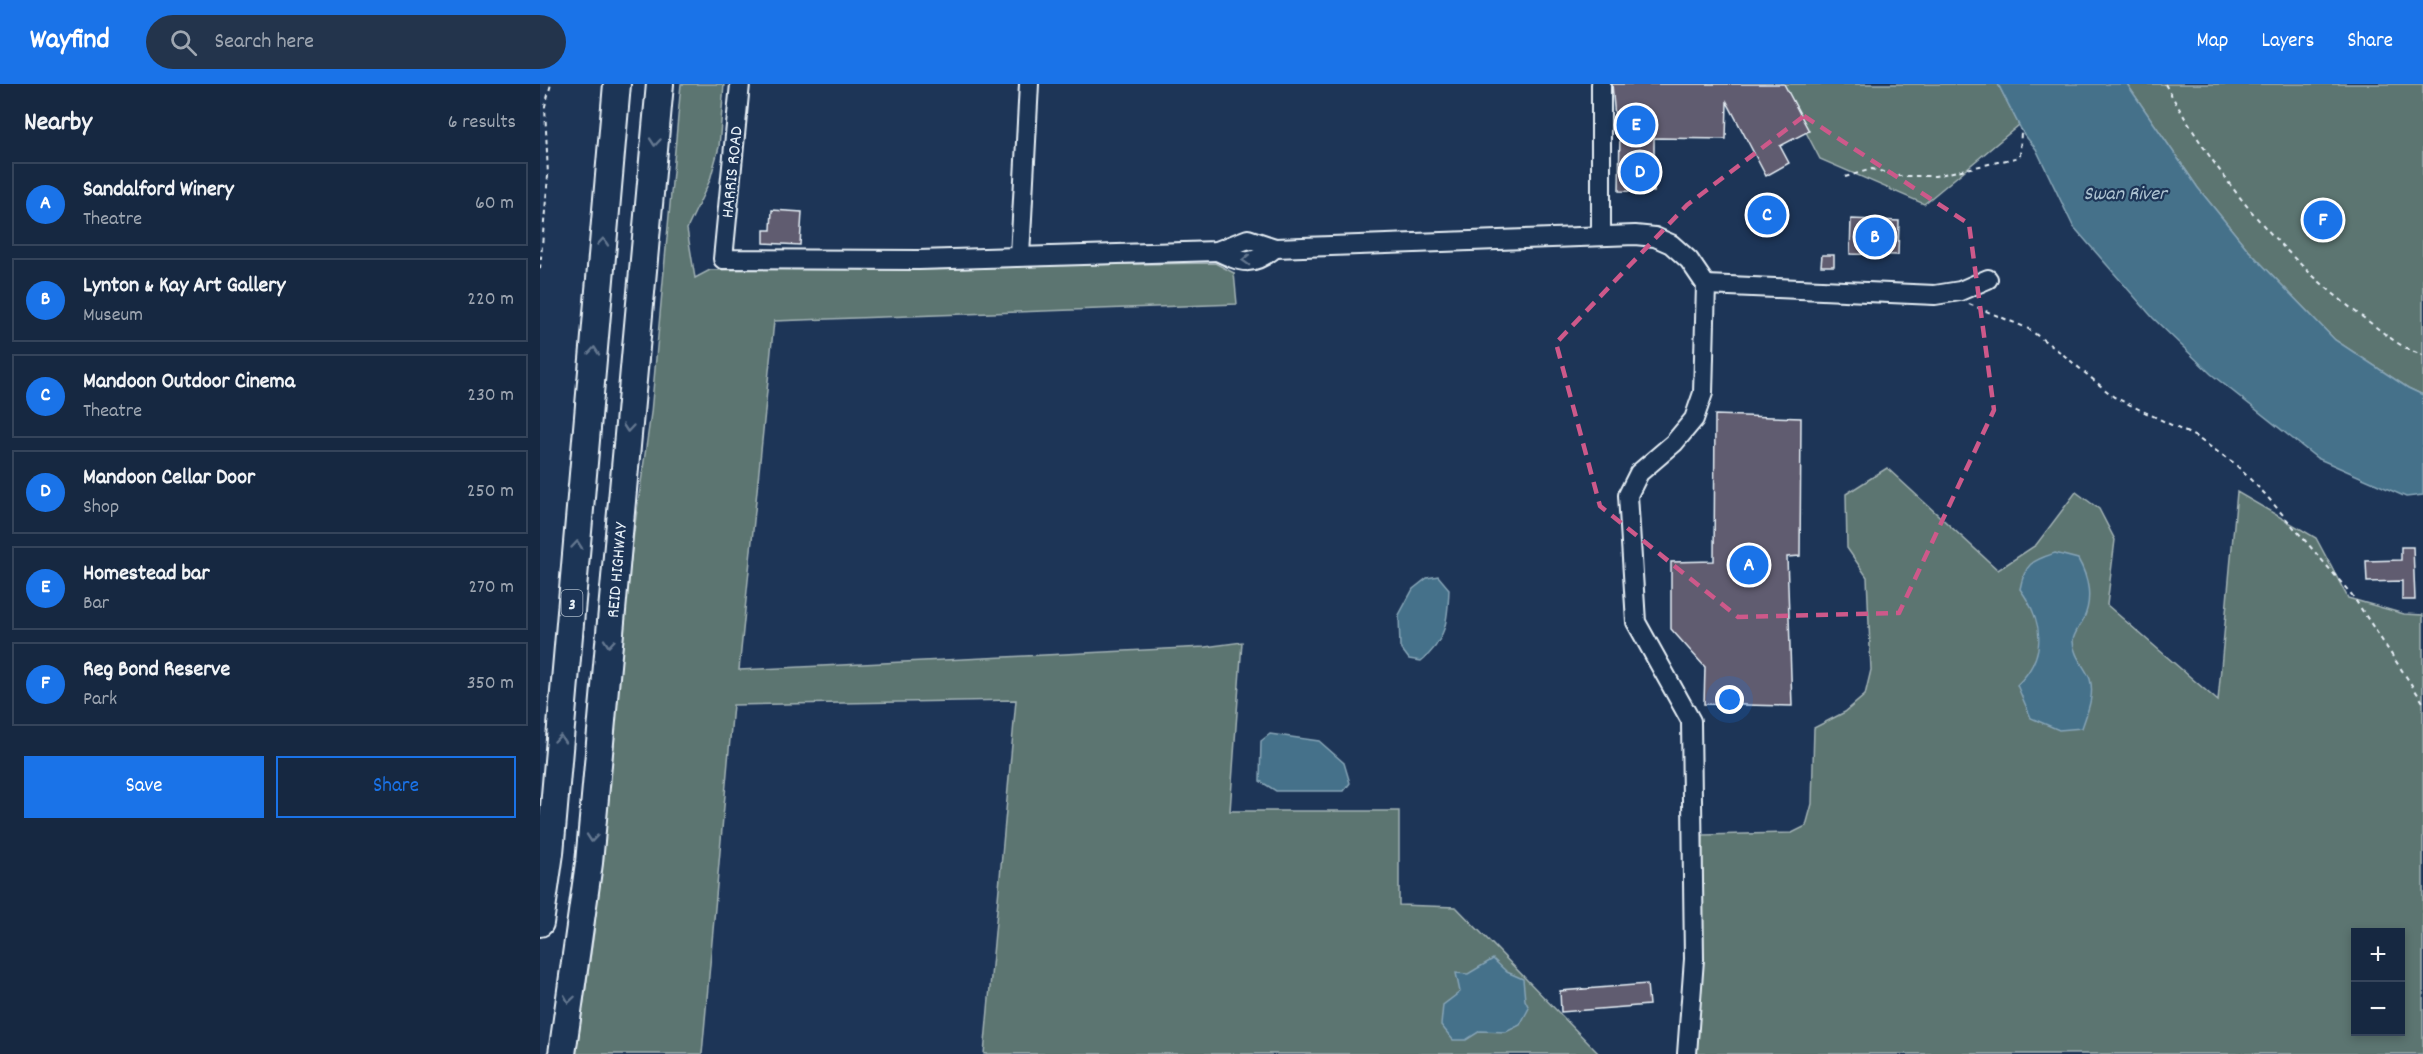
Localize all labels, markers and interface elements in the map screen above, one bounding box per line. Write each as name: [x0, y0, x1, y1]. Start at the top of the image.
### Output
search box: [146, 15, 566, 69]
text: Wayfind: [30, 22, 110, 62]
icon: search: [167, 26, 200, 59]
text: Search here: [215, 27, 314, 58]
text: Map: [2197, 27, 2228, 57]
text: Layers: [2261, 27, 2314, 57]
text: Share: [2347, 27, 2393, 57]
pin: E: [1616, 102, 1656, 147]
text: Nearby: [24, 105, 92, 142]
text: 6 results: [448, 109, 516, 137]
street label: HARRIS ROAD: [716, 125, 751, 220]
one-way arrow: [649, 138, 662, 147]
pin: D: [1620, 150, 1660, 194]
text: Sandalford Winery: [83, 175, 234, 206]
water label: Swan River: [2084, 181, 2169, 209]
text: A: [40, 190, 51, 218]
text: 60 m: [475, 190, 514, 218]
pin: C: [1748, 192, 1786, 238]
pin: F: [2304, 198, 2342, 242]
text: Theatre: [83, 206, 142, 234]
pin: B: [1856, 214, 1894, 260]
one-way arrow: [596, 238, 609, 247]
one-way arrow: [1242, 254, 1251, 266]
text: Lynton & Kay Art Gallery: [83, 271, 285, 302]
text: B: [41, 286, 50, 314]
text: 220 m: [467, 286, 514, 314]
text: Museum: [83, 302, 143, 330]
one-way arrow: [587, 346, 600, 355]
text: Mandoon Outdoor Cinema: [83, 367, 295, 398]
text: C: [41, 382, 50, 410]
text: 230 m: [467, 382, 514, 410]
text: Theatre: [83, 398, 142, 426]
one-way arrow: [622, 424, 635, 433]
text: Mandoon Cellar Door: [83, 463, 255, 494]
text: D: [40, 478, 51, 506]
text: 250 m: [467, 478, 514, 506]
text: Shop: [83, 494, 119, 522]
street label: REID HIGHWAY: [602, 520, 635, 619]
one-way arrow: [570, 541, 583, 550]
pin: A: [1730, 542, 1768, 588]
text: Homestead bar: [83, 559, 210, 590]
text: E: [41, 574, 50, 602]
text: 270 m: [468, 574, 514, 602]
text: Bar: [83, 590, 109, 618]
road number: 3: [562, 590, 582, 616]
one-way arrow: [603, 639, 616, 648]
text: Reg Bond Reserve: [83, 655, 230, 686]
text: F: [41, 670, 50, 698]
text: 350 m: [467, 670, 514, 698]
your location: [1715, 685, 1744, 714]
text: Park: [83, 686, 117, 714]
one-way arrow: [553, 735, 566, 744]
button: Save: [24, 756, 264, 818]
button: Share: [276, 756, 516, 818]
one-way arrow: [585, 833, 598, 842]
map controls: [2351, 928, 2405, 1036]
button: +: [2351, 928, 2405, 982]
button: −: [2351, 982, 2405, 1036]
one-way arrow: [564, 994, 576, 1003]

